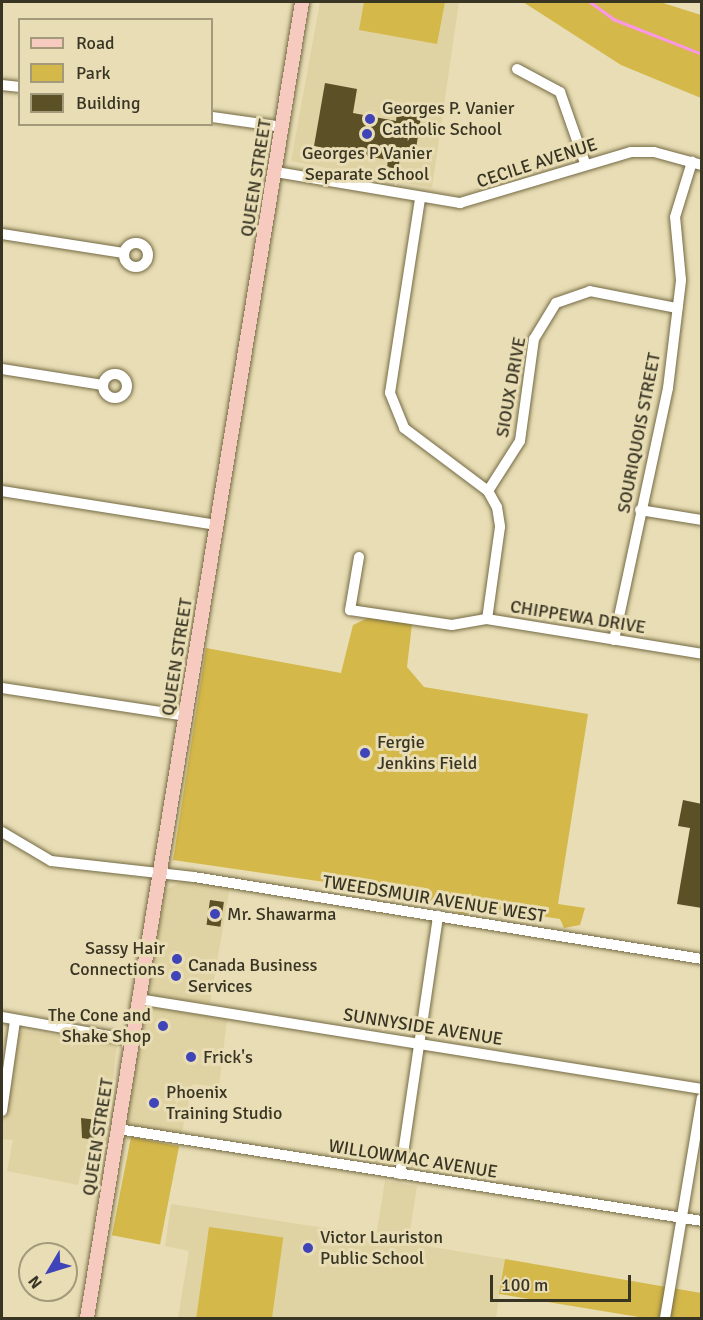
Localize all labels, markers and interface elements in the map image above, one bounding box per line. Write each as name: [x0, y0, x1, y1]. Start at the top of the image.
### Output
legend: [18, 18, 213, 126]
text: Road: [76, 32, 115, 54]
text: Park: [76, 62, 111, 84]
text: Building: [76, 92, 140, 114]
place label: Georges P. Vanier Catholic School: [382, 98, 514, 140]
marker: Georges P. Vanier Catholic School: [363, 112, 377, 126]
street label: QUEEN STREET: [236, 118, 276, 238]
marker: Georges P Vanier Separate School: [360, 127, 374, 141]
street label: CECILE AVENUE: [474, 133, 600, 193]
place label: Georges P Vanier Separate School: [302, 143, 432, 186]
street label: SIOUX DRIVE: [492, 335, 530, 439]
street label: SOURIQUOIS STREET: [613, 351, 665, 515]
street label: CHIPPEWA DRIVE: [509, 596, 647, 638]
street label: QUEEN STREET: [157, 597, 197, 717]
place label: Fergie Jenkins Field: [377, 732, 477, 774]
marker: Fergie Jenkins Field: [358, 746, 372, 760]
street label: TWEEDSMUIR AVENUE WEST: [321, 871, 547, 927]
place label: Mr. Shawarma: [227, 903, 336, 925]
marker: Mr. Shawarma: [208, 907, 222, 921]
place label: Sassy Hair Connections: [69, 938, 165, 980]
marker: Sassy Hair Connections: [170, 952, 184, 966]
place label: Canada Business Services: [188, 955, 317, 998]
marker: Canada Business Services: [169, 969, 183, 983]
street label: SUNNYSIDE AVENUE: [342, 1004, 504, 1050]
place label: The Cone and Shake Shop: [48, 1005, 151, 1048]
marker: The Cone and Shake Shop: [156, 1019, 170, 1033]
place label: Frick's: [203, 1046, 253, 1068]
marker: Frick's: [184, 1050, 198, 1064]
street label: QUEEN STREET: [78, 1077, 118, 1197]
place label: Phoenix Training Studio: [166, 1082, 282, 1124]
marker: Phoenix Training Studio: [147, 1096, 161, 1110]
street label: WILLOWMAC AVENUE: [327, 1135, 499, 1183]
place label: Victor Lauriston Public School: [320, 1227, 443, 1270]
marker: Victor Lauriston Public School: [301, 1241, 315, 1255]
north arrow: [18, 1242, 78, 1302]
scale bar: [493, 1263, 634, 1301]
text: N: [24, 1271, 47, 1292]
text: 100 m: [501, 1274, 548, 1296]

